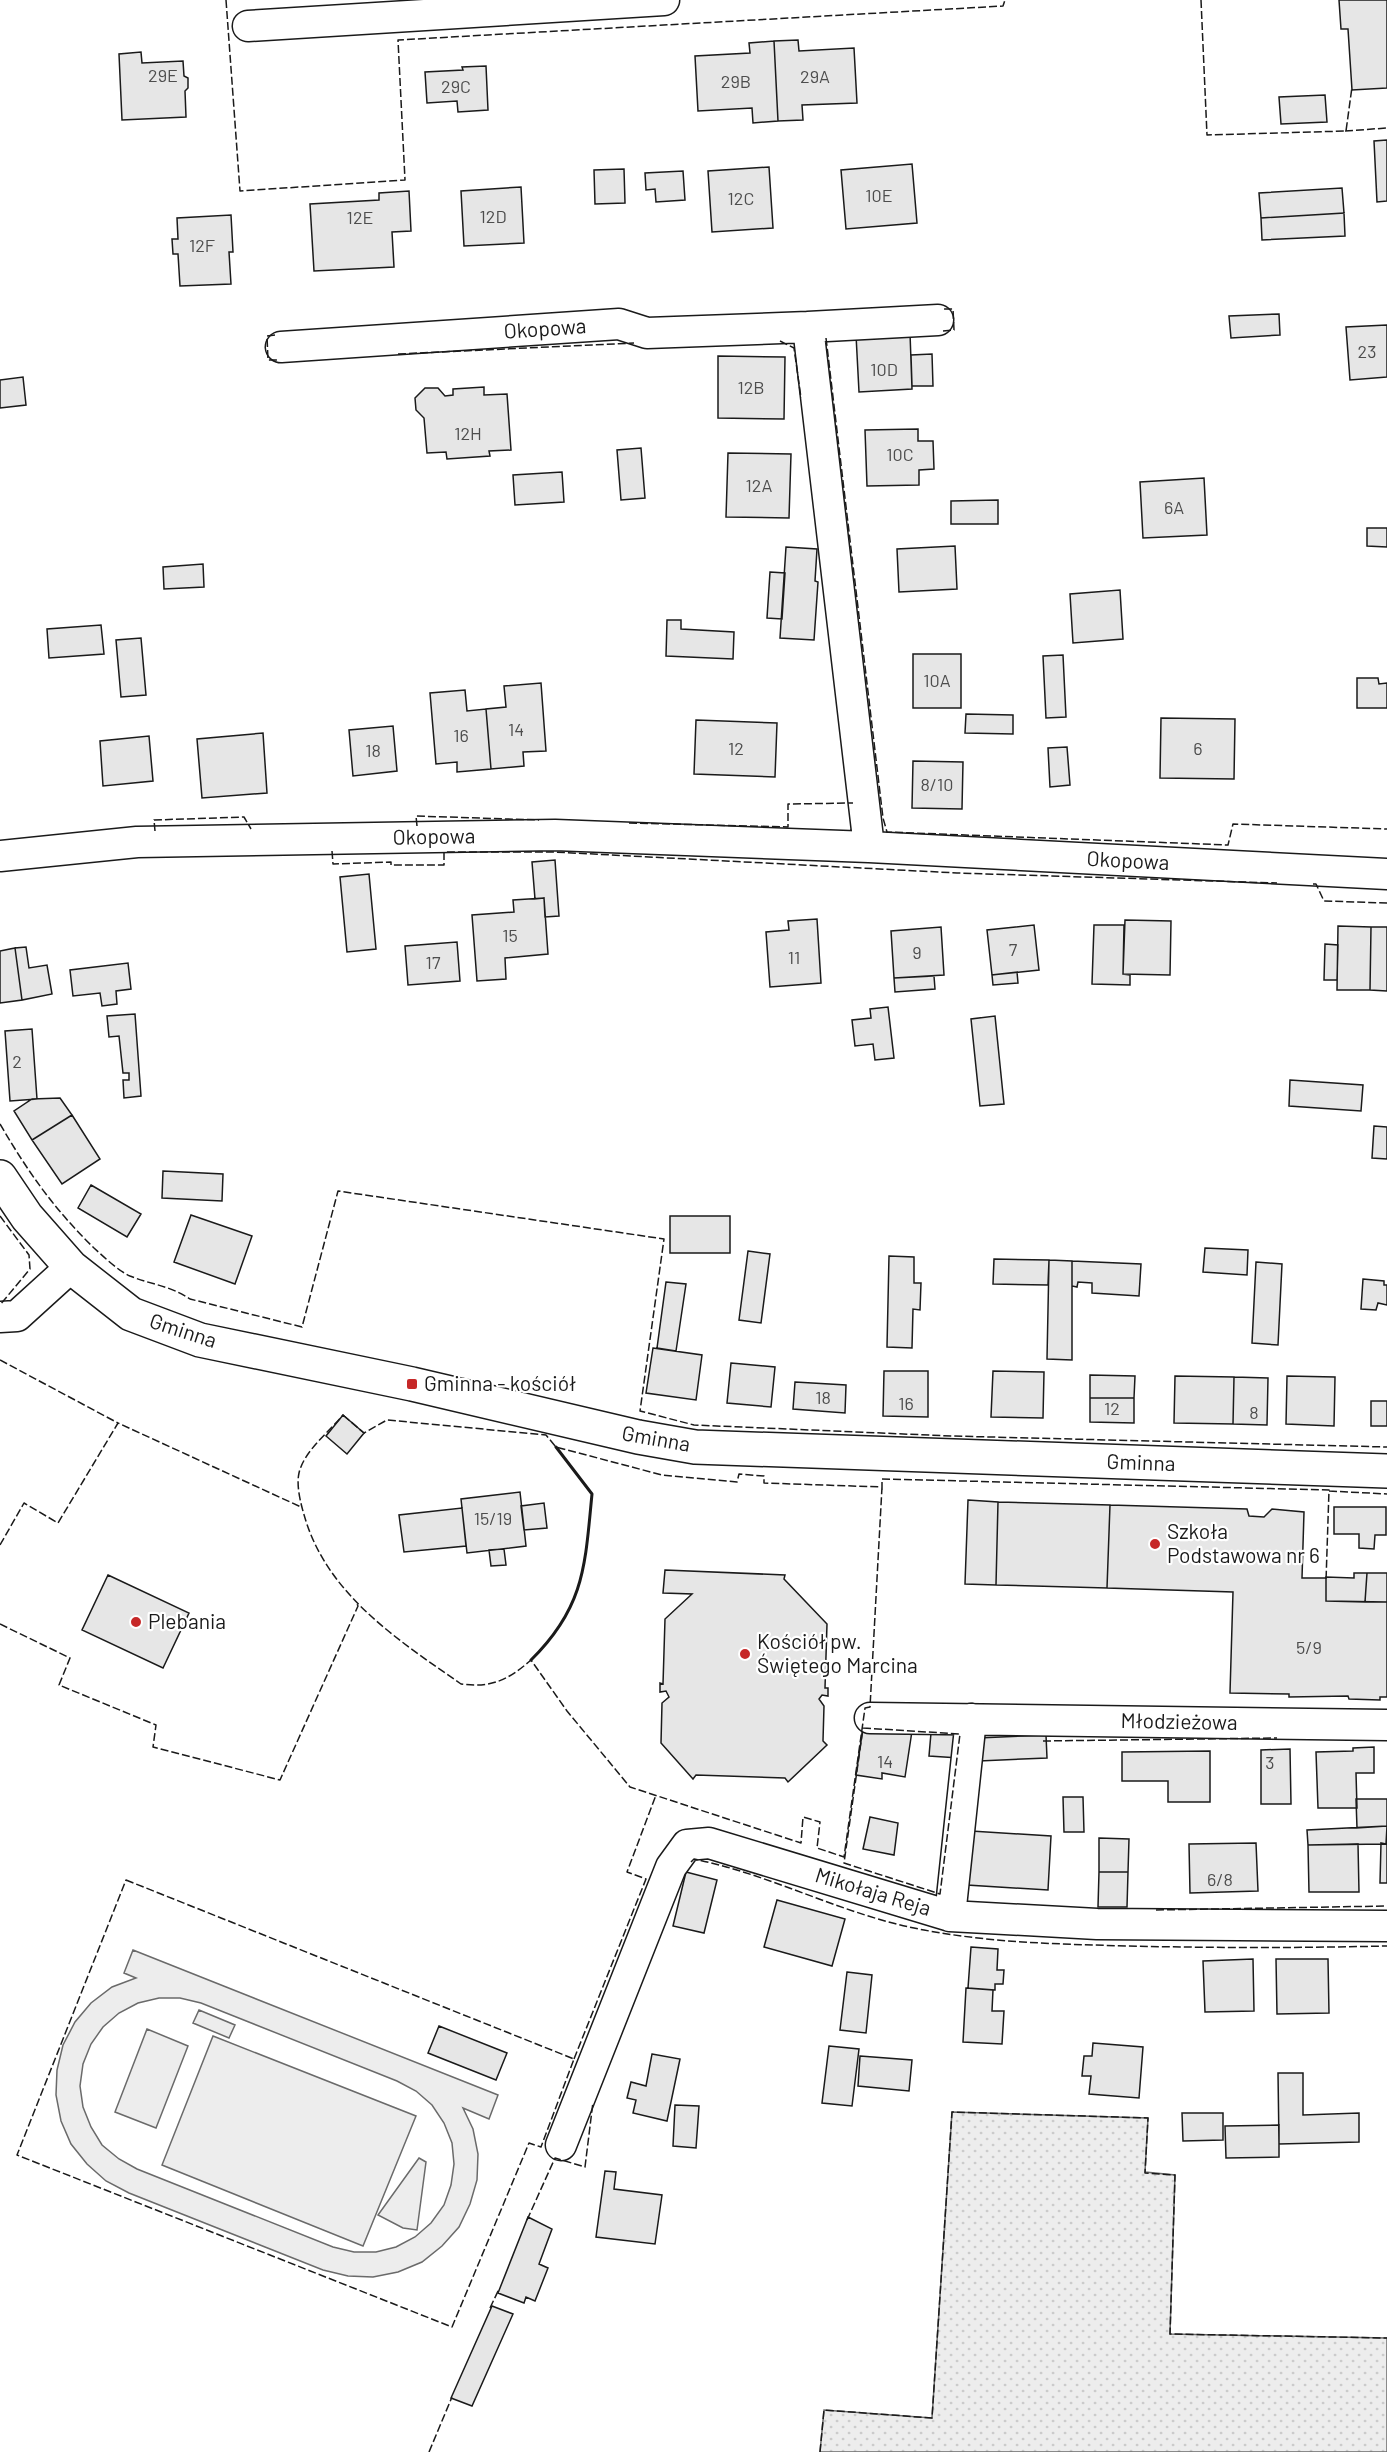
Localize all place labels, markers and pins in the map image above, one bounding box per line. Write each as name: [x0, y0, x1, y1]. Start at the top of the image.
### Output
place label: Gminna - kościół: [424, 1370, 576, 1395]
marker: Gminna - kościół: [405, 1377, 419, 1391]
place label: Szkoła Podstawowa nr 6: [1167, 1518, 1320, 1567]
marker: Szkoła Podstawowa nr 6: [1148, 1537, 1162, 1551]
place label: Plebania: [148, 1608, 226, 1633]
marker: Plebania: [129, 1615, 143, 1629]
place label: Kościół pw. Świętego Marcina: [757, 1628, 918, 1677]
marker: Kościół pw. Świętego Marcina: [738, 1647, 752, 1661]

